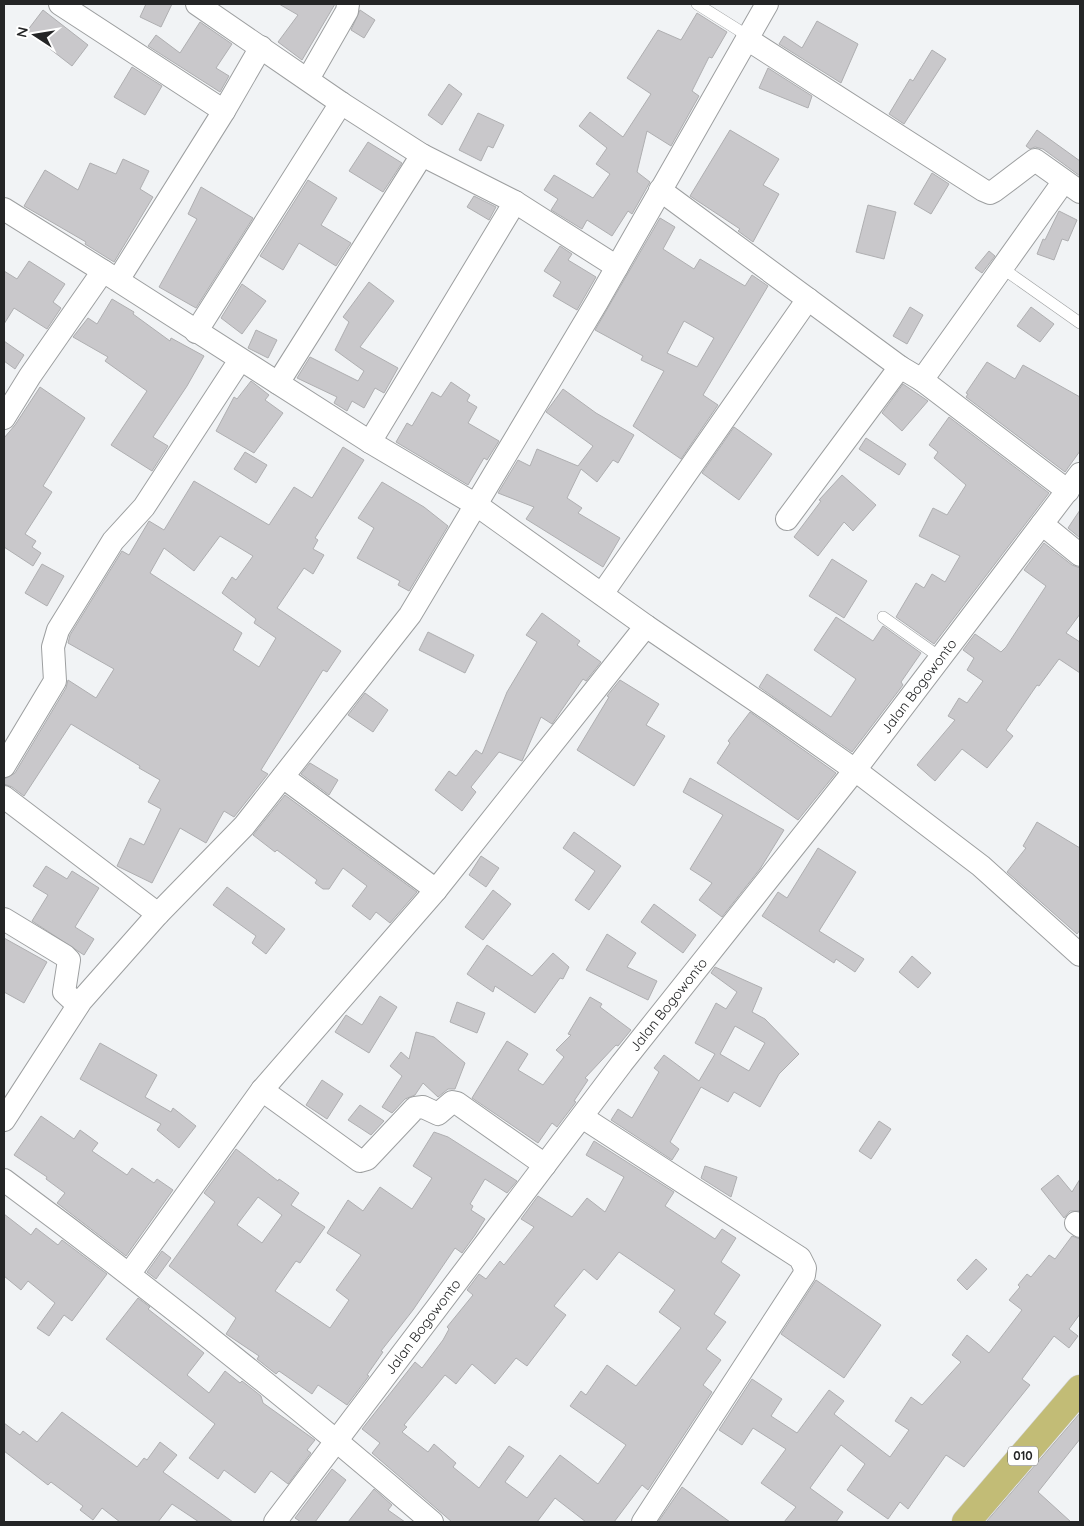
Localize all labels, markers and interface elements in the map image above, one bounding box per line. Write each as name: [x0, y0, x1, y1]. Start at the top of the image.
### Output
north arrow: [10, 10, 60, 60]
text: N: [12, 25, 32, 39]
street label: Jalan Bogowonto: [877, 635, 961, 737]
street label: Jalan Bogowonto: [626, 954, 711, 1055]
street label: Jalan Bogowonto: [381, 1275, 465, 1378]
road number: 010: [1008, 1446, 1038, 1465]

